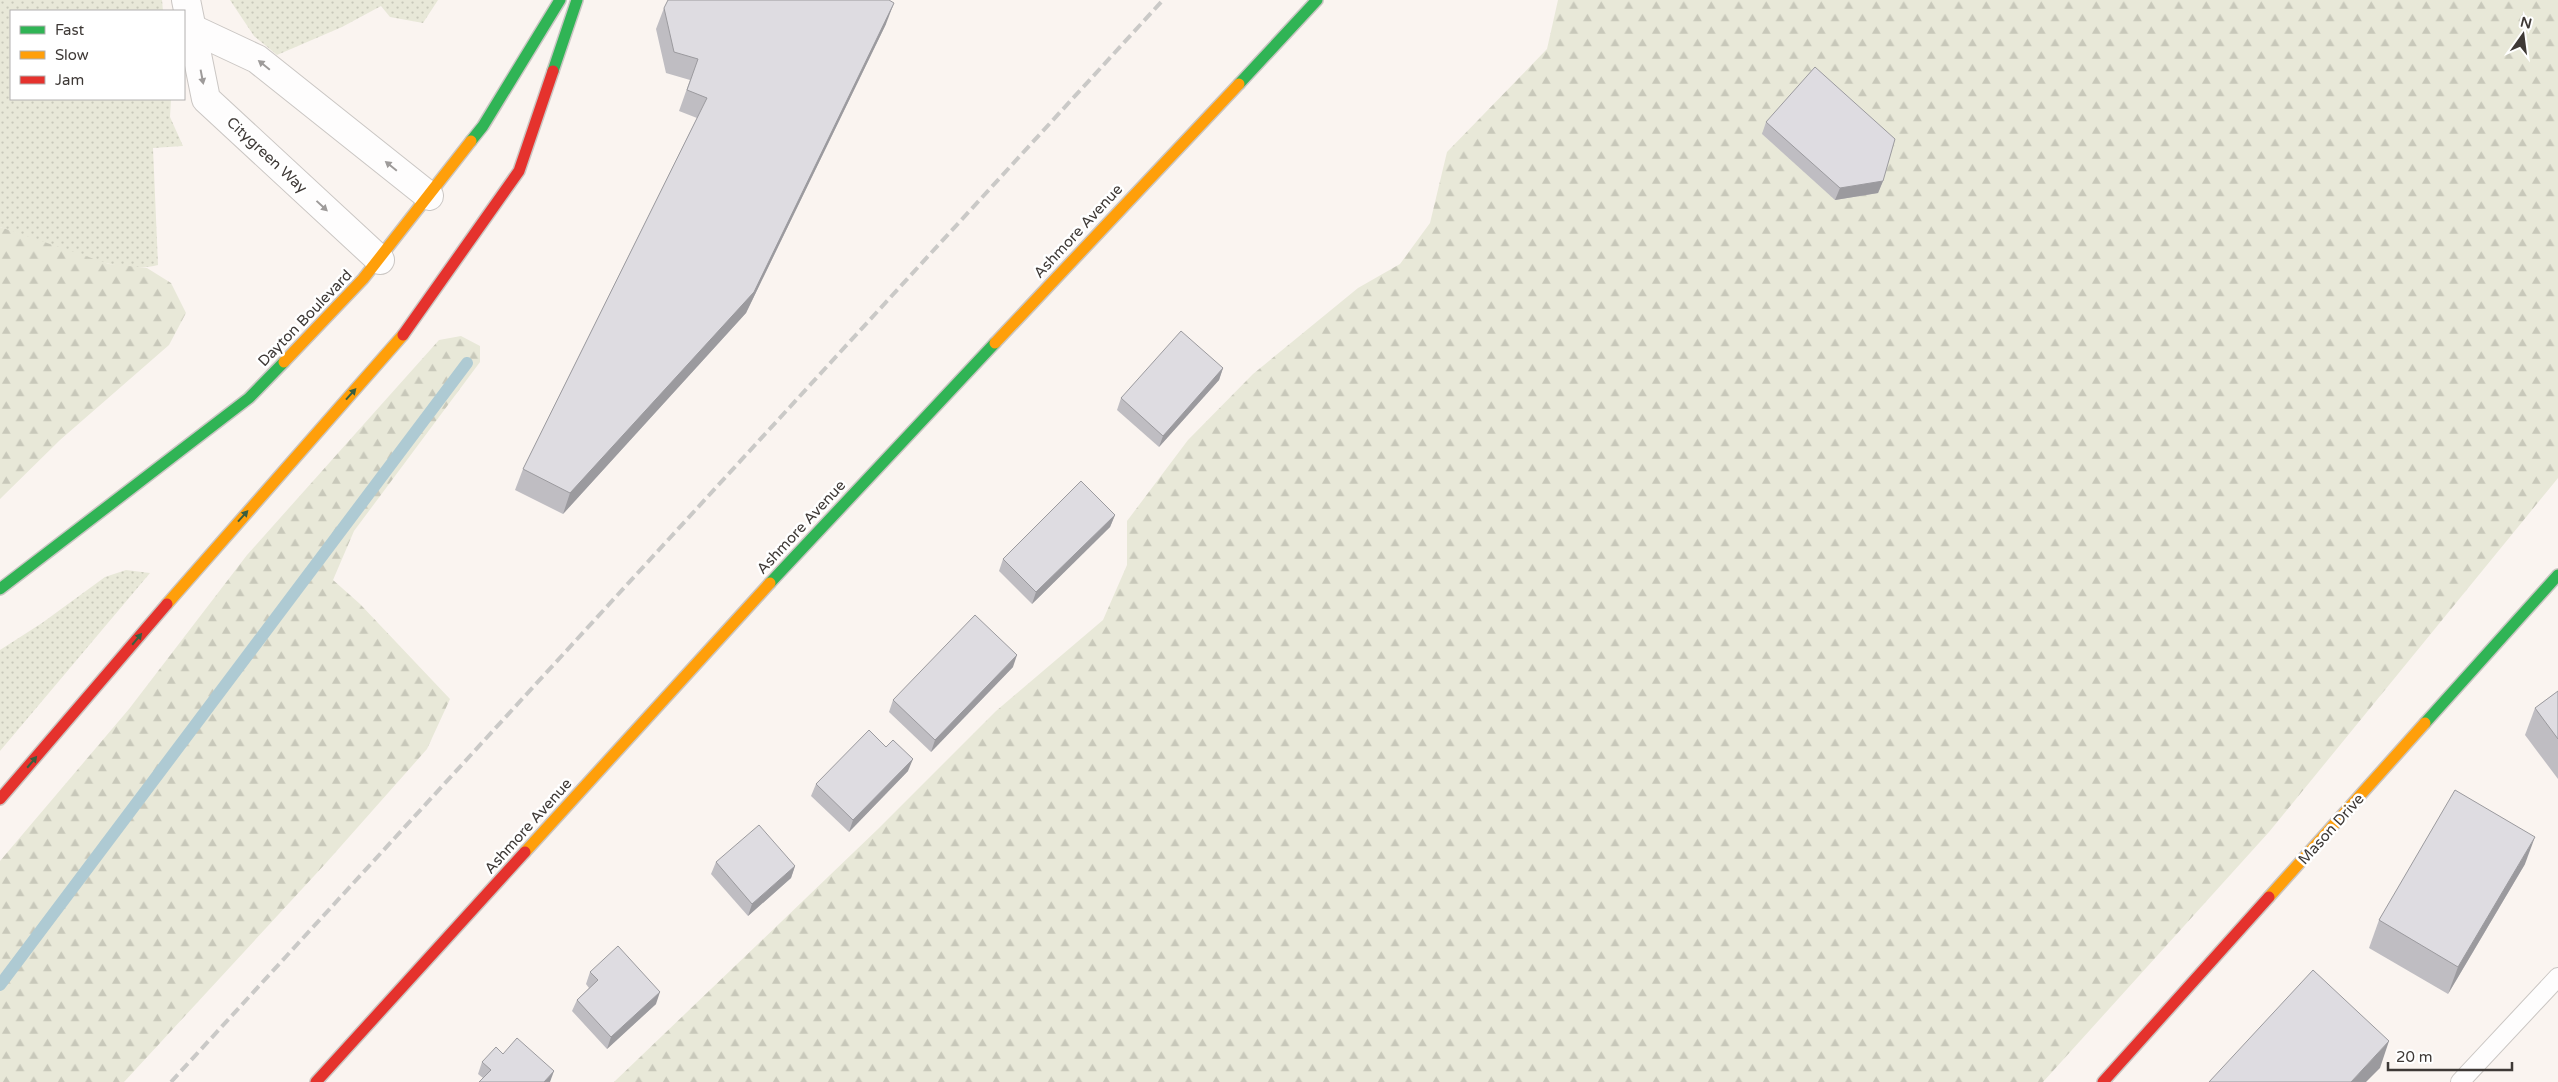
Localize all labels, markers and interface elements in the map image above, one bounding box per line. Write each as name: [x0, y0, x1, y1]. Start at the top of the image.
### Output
legend: [10, 10, 185, 100]
north arrow: [2498, 10, 2548, 60]
text: N: [2519, 13, 2534, 32]
text: Fast: [55, 21, 85, 39]
text: Slow: [55, 46, 89, 64]
one-way arrow: [258, 59, 271, 70]
one-way arrow: [198, 69, 206, 85]
text: Jam: [55, 71, 84, 89]
street label: Citygreen Way: [223, 113, 311, 197]
one-way arrow: [385, 160, 398, 171]
street label: Ashmore Avenue: [1030, 180, 1126, 282]
one-way arrow: [315, 200, 327, 212]
street label: Dayton Boulevard: [254, 266, 356, 370]
one-way arrow: [346, 388, 357, 401]
street label: Ashmore Avenue: [753, 476, 849, 578]
one-way arrow: [237, 510, 249, 522]
one-way arrow: [132, 632, 143, 645]
one-way arrow: [26, 756, 37, 769]
street label: Ashmore Avenue: [480, 775, 576, 877]
street label: Mason Drive: [2294, 790, 2368, 868]
scale bar: [2388, 1040, 2512, 1072]
text: 20 m: [2396, 1048, 2433, 1066]

